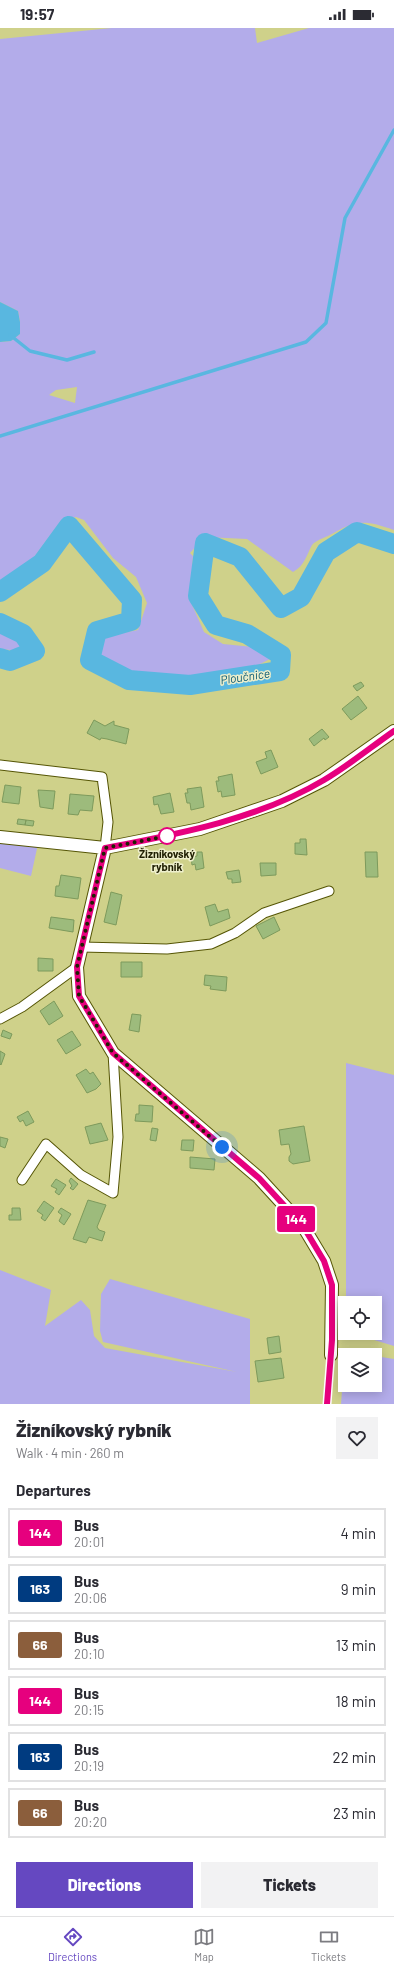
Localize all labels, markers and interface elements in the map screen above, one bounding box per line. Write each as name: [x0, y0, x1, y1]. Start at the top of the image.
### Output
text: 19:57: [20, 5, 54, 23]
water label: Ploučnice: [219, 666, 271, 686]
marker: Žizníkovský rybník: [158, 827, 176, 845]
place label: Žizníkovský rybník: [139, 847, 195, 873]
your location: [212, 1137, 232, 1157]
line badge: 144: [273, 1206, 319, 1232]
text: 144: [285, 1210, 307, 1227]
map controls: [338, 1296, 382, 1392]
button: locate: [338, 1296, 382, 1340]
button: layers: [338, 1348, 382, 1392]
button: heart: [336, 1417, 378, 1459]
text: Žizníkovský rybník: [16, 1418, 172, 1441]
text: Walk · 4 min · 260 m: [16, 1445, 124, 1461]
text: Departures: [16, 1481, 91, 1499]
text: Bus: [74, 1516, 99, 1534]
text: 144: [29, 1524, 51, 1541]
text: 4 min: [340, 1524, 376, 1542]
text: 20:01: [74, 1534, 104, 1550]
text: Bus: [74, 1572, 99, 1590]
text: 163: [30, 1580, 50, 1597]
text: 9 min: [341, 1580, 376, 1598]
text: 20:06: [74, 1590, 107, 1606]
text: Bus: [74, 1628, 99, 1646]
text: 66: [32, 1636, 48, 1653]
text: 13 min: [336, 1636, 376, 1654]
text: 20:10: [74, 1646, 105, 1662]
text: Bus: [74, 1684, 99, 1702]
text: 144: [29, 1692, 51, 1709]
text: 18 min: [336, 1692, 376, 1710]
text: 20:15: [74, 1702, 104, 1718]
text: Bus: [74, 1740, 99, 1758]
text: 163: [30, 1748, 50, 1765]
text: 22 min: [333, 1748, 376, 1766]
text: 20:19: [74, 1758, 104, 1774]
text: Bus: [74, 1796, 99, 1814]
text: 66: [32, 1804, 48, 1821]
text: 23 min: [333, 1804, 376, 1822]
text: 20:20: [74, 1814, 107, 1830]
button: Directions: [16, 1862, 193, 1908]
button: Tickets: [201, 1862, 378, 1908]
tab: Directions: [48, 1926, 97, 1963]
tab: Map: [193, 1926, 215, 1963]
tab: Tickets: [311, 1926, 346, 1963]

